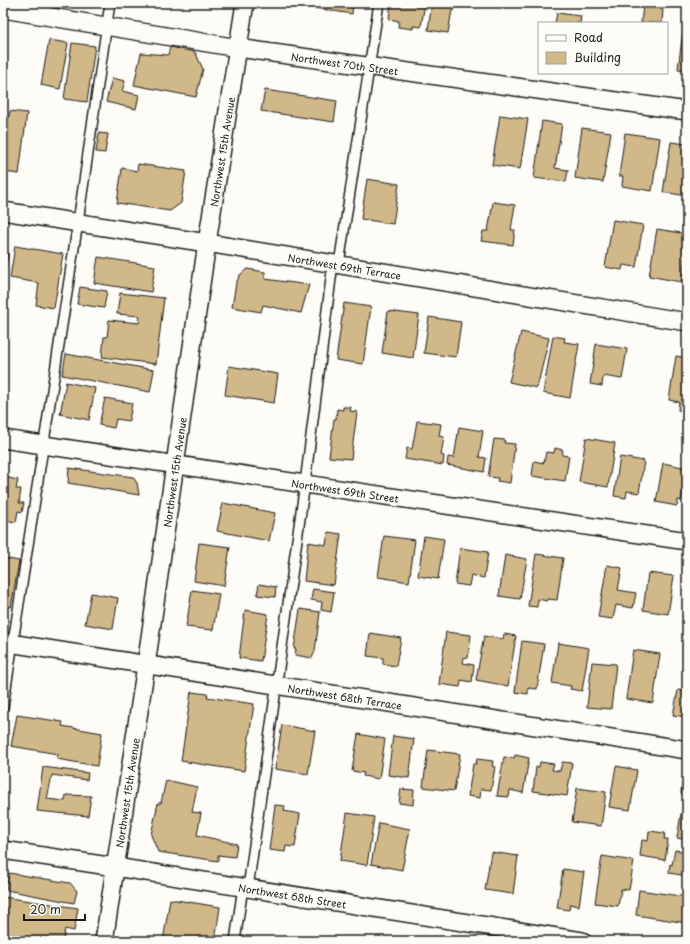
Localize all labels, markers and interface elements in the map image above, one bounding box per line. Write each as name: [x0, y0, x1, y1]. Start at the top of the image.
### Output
legend: [538, 22, 668, 74]
text: Road: [574, 28, 603, 46]
street label: Northwest 70th Street: [290, 48, 399, 78]
text: Building: [574, 48, 621, 66]
street label: Northwest 15th Avenue: [205, 95, 238, 208]
street label: Northwest 69th Terrace: [287, 249, 402, 282]
street label: Northwest 15th Avenue: [159, 416, 189, 528]
street label: Northwest 69th Street: [290, 475, 400, 505]
street label: Northwest 68th Terrace: [287, 680, 403, 712]
street label: Northwest 15th Avenue: [111, 736, 142, 849]
street label: Northwest 68th Street: [237, 879, 348, 911]
scale bar: [24, 896, 85, 922]
text: 20 m: [30, 900, 61, 918]

